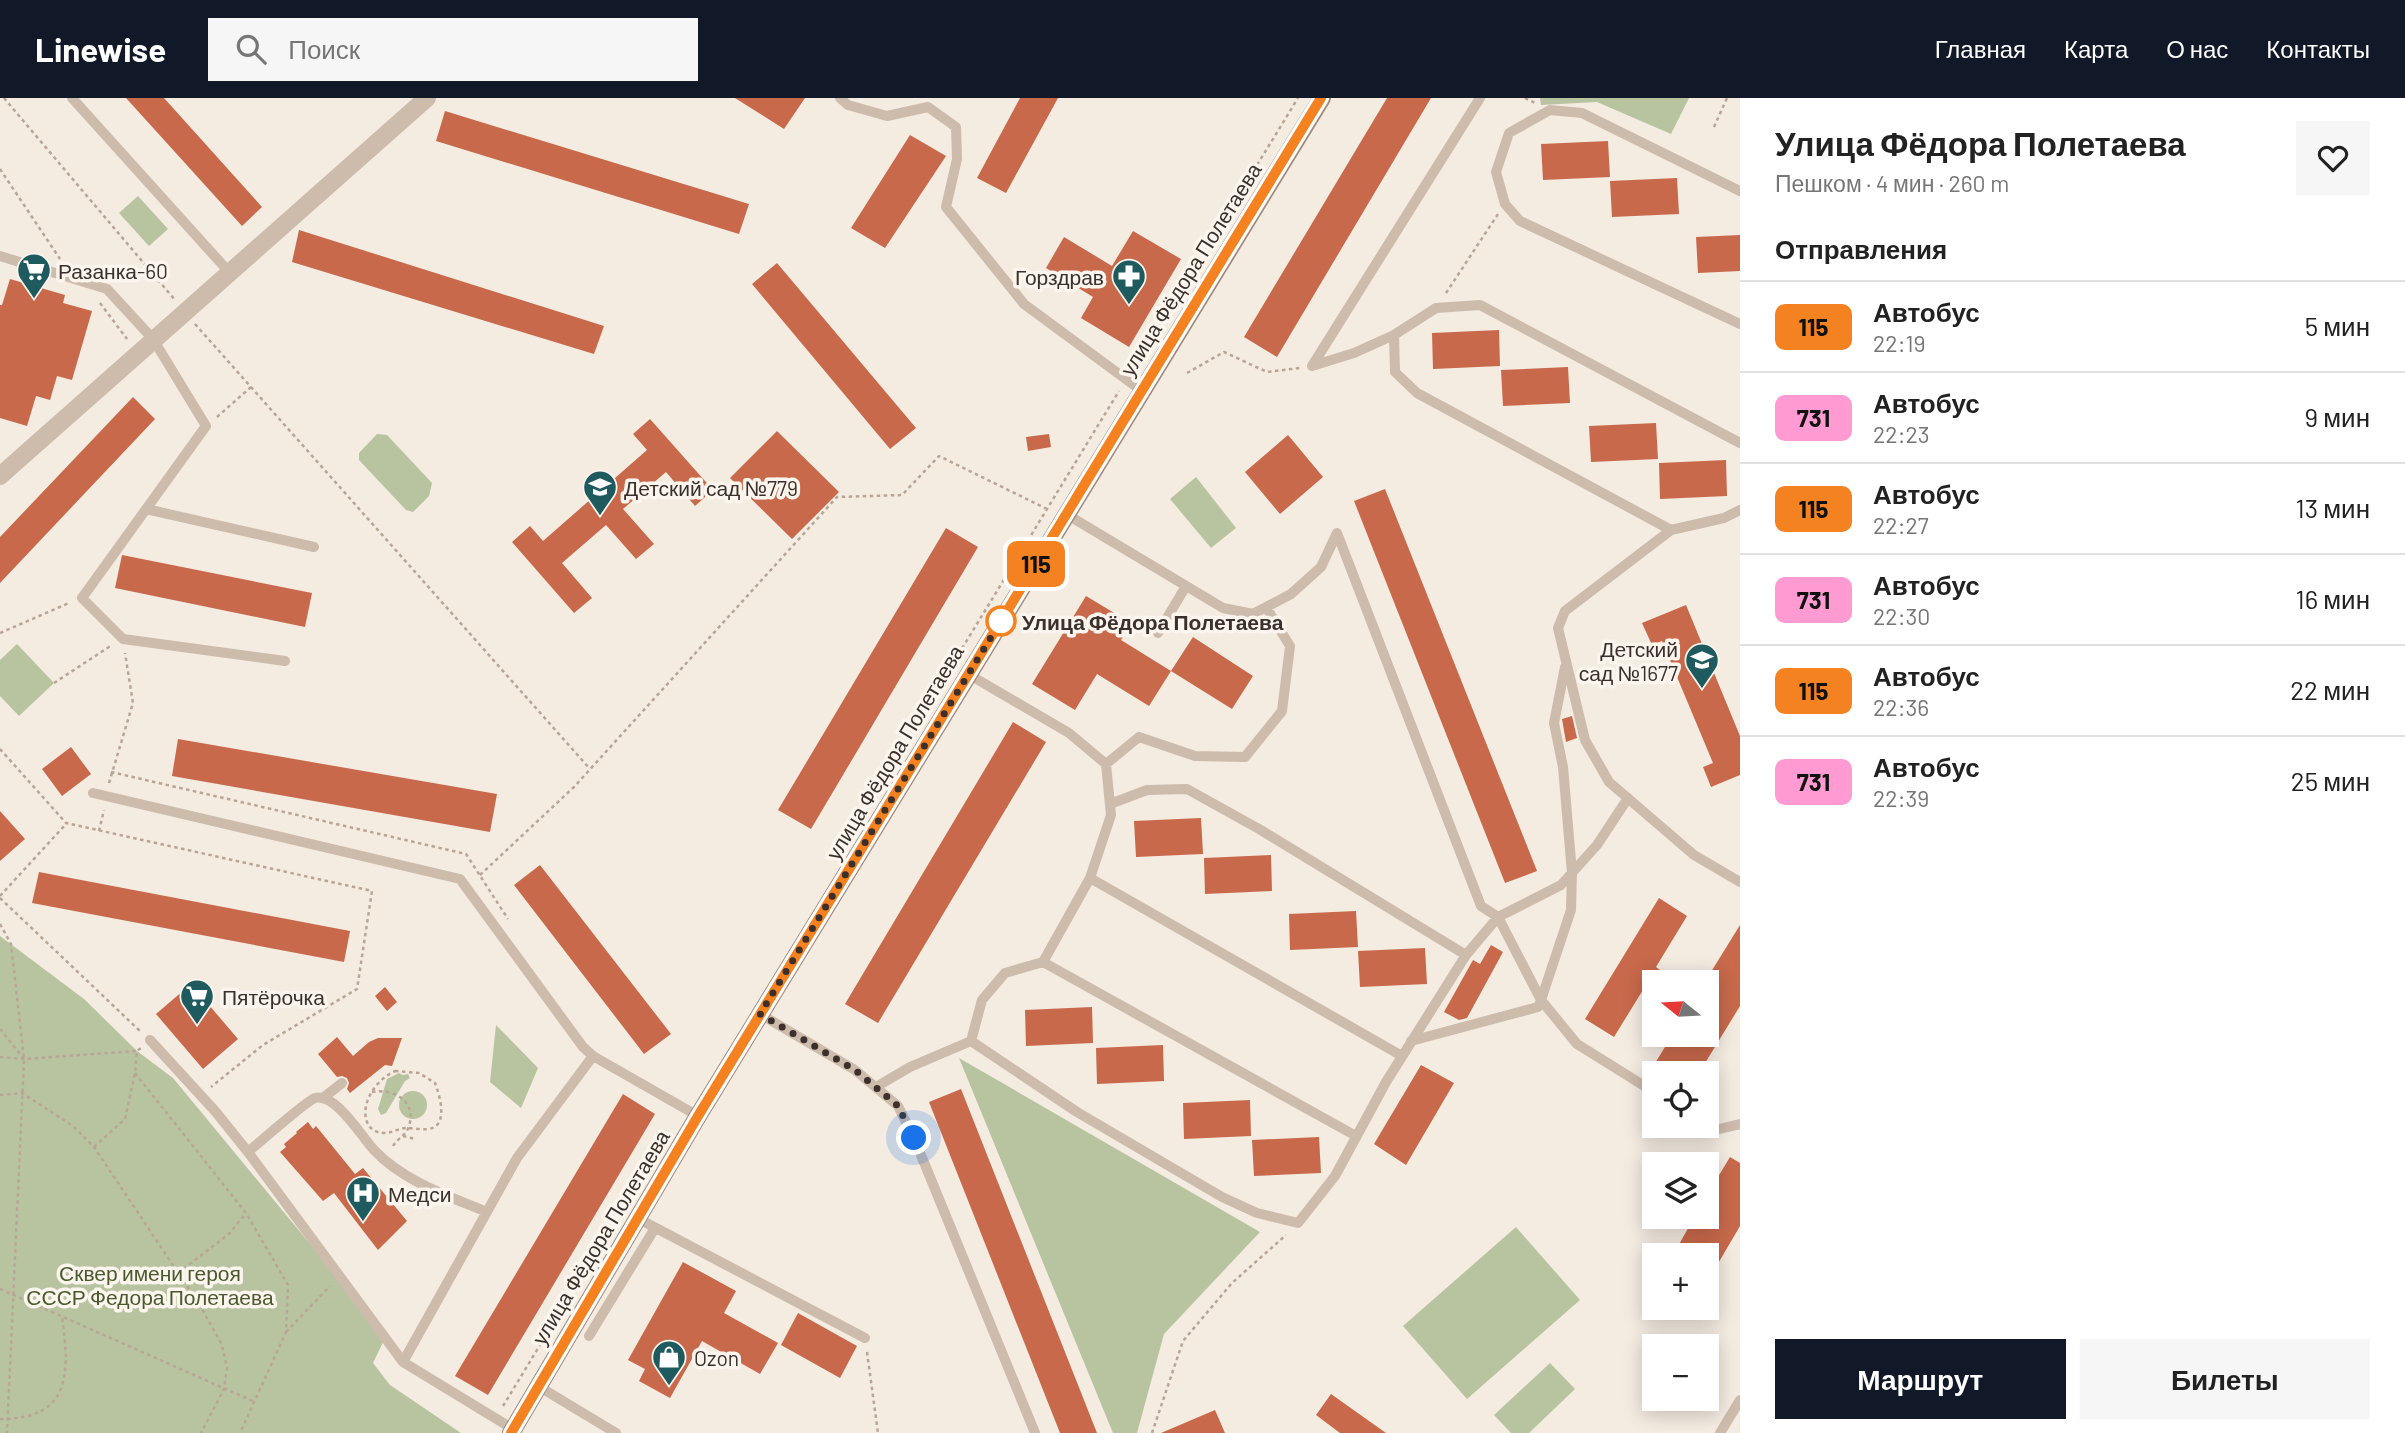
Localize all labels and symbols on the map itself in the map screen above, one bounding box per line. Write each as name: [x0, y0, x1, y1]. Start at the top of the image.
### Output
street label: улица Фёдора Полетаева: [1114, 158, 1266, 380]
supermarket icon: Разанка-60: [15, 251, 53, 300]
pharmacy icon: Горздрав: [1110, 257, 1148, 306]
place label: Разанка-60: [58, 258, 168, 283]
place label: Горздрав: [1015, 264, 1104, 289]
school or university icon: Детский сад №779: [581, 468, 619, 517]
place label: Детский сад №779: [624, 475, 798, 500]
line badge: 115: [996, 541, 1076, 587]
marker: Улица Фёдора Полетаева: [986, 606, 1016, 636]
place label: Улица Фёдора Полетаева: [1022, 609, 1284, 634]
place label: Детский сад №1677: [1579, 636, 1678, 685]
street label: улица Фёдора Полетаева: [820, 640, 968, 864]
school or university icon: Детский сад №1677: [1683, 641, 1721, 690]
north arrow: [1642, 970, 1718, 1046]
supermarket icon: Пятёрочка: [178, 977, 216, 1026]
place label: Пятёрочка: [222, 984, 325, 1009]
your location: [896, 1120, 931, 1155]
street label: улица Фёдора Полетаева: [526, 1125, 674, 1349]
hospital icon: Медси: [344, 1174, 382, 1223]
place label: Медси: [388, 1181, 451, 1206]
park label: Сквер имени героя СССР Федора Полетаева: [26, 1260, 274, 1309]
shop icon: Ozon: [650, 1338, 688, 1387]
place label: Ozon: [694, 1345, 739, 1370]

